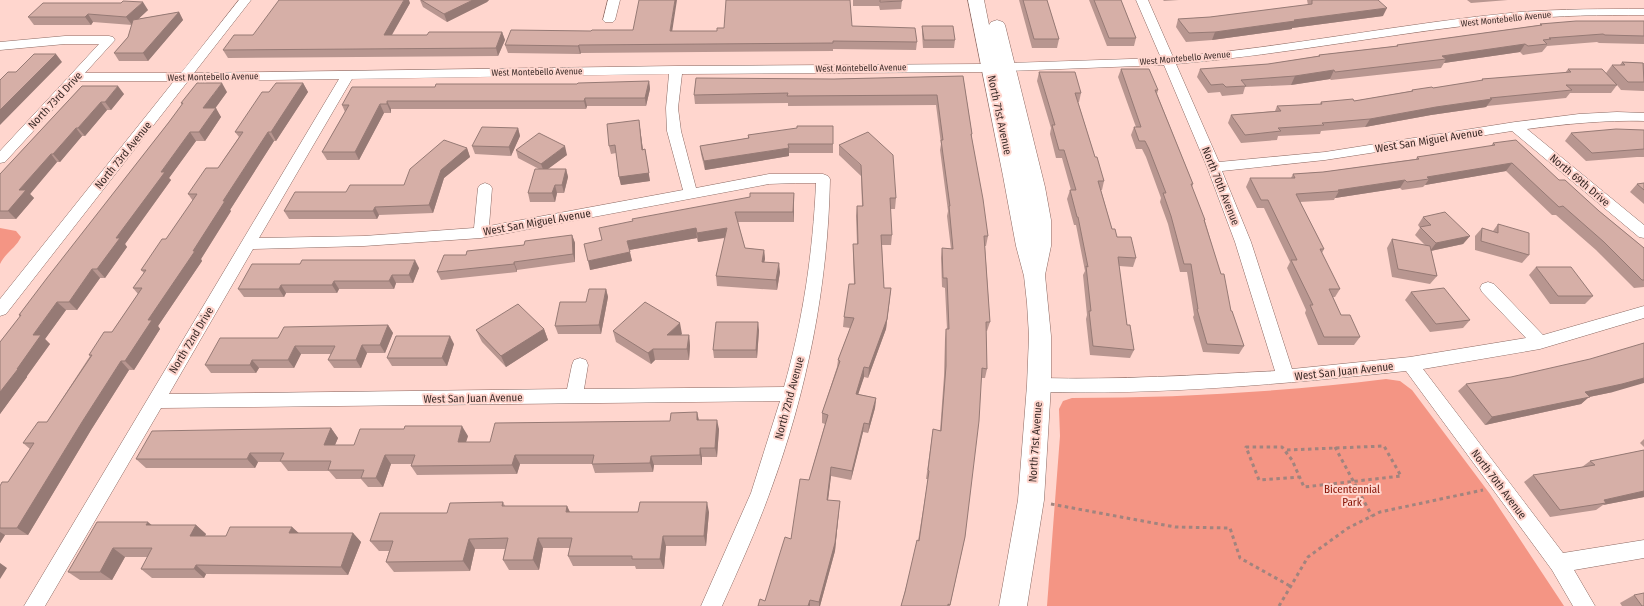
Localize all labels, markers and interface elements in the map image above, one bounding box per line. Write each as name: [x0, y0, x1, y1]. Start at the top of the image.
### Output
street label: West Montebello Avenue: [1460, 9, 1552, 29]
street label: West Montebello Avenue: [1139, 49, 1231, 67]
street label: West Montebello Avenue: [815, 62, 907, 74]
street label: West Montebello Avenue: [491, 66, 583, 78]
street label: North 73rd Drive: [26, 69, 85, 131]
street label: West Montebello Avenue: [167, 71, 259, 83]
street label: North 71st Avenue: [985, 74, 1014, 156]
street label: North 73rd Avenue: [92, 119, 154, 192]
street label: West San Miguel Avenue: [1374, 126, 1484, 155]
street label: North 70th Avenue: [1199, 145, 1242, 227]
street label: North 69th Drive: [1547, 152, 1612, 209]
street label: West San Miguel Avenue: [482, 207, 592, 238]
street label: North 72nd Drive: [167, 305, 216, 376]
street label: North 72nd Avenue: [772, 355, 807, 441]
street label: West San Juan Avenue: [1294, 360, 1394, 383]
street label: West San Juan Avenue: [423, 391, 523, 406]
street label: North 71st Avenue: [1026, 401, 1045, 483]
street label: North 70th Avenue: [1468, 447, 1529, 522]
park label: Bicentennial Park: [1324, 483, 1380, 509]

